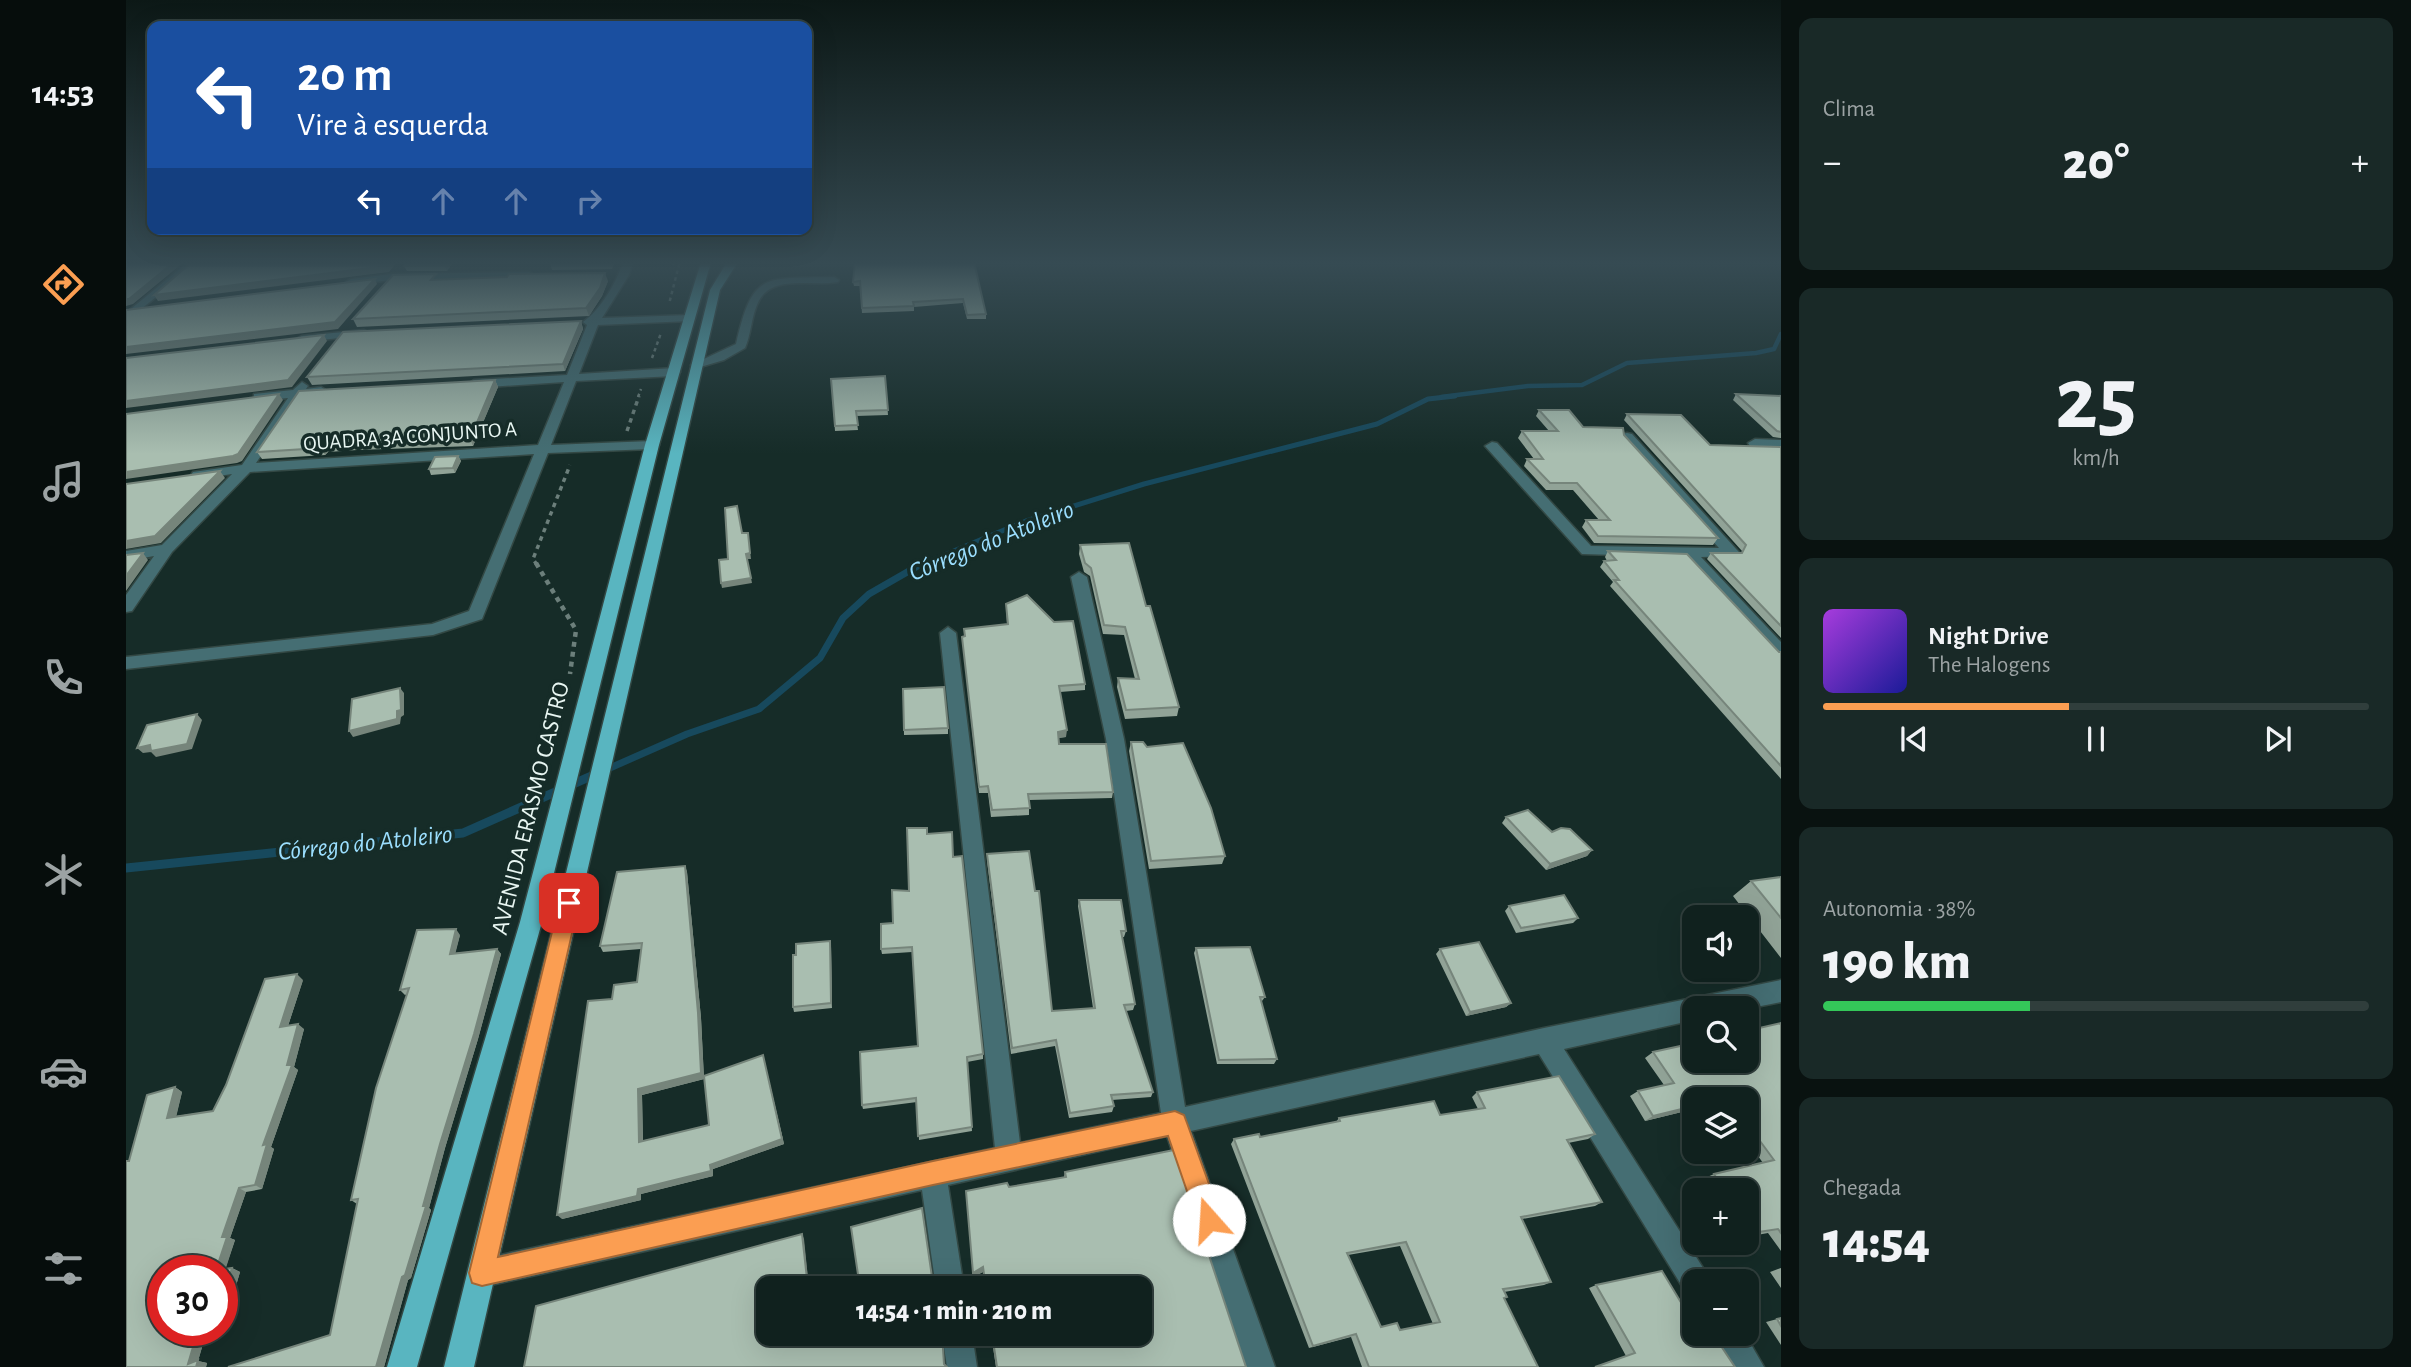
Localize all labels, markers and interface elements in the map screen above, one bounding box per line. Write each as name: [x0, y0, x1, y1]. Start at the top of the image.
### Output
icon: left: [182, 49, 273, 140]
text: 20 m: [297, 51, 393, 100]
text: 14:53: [32, 77, 94, 109]
text: Clima: [1823, 98, 1875, 121]
text: Vire à esquerda: [297, 109, 489, 141]
text: 20°: [2062, 136, 2130, 188]
text: −: [1823, 144, 1841, 182]
text: +: [2351, 144, 2369, 182]
icon: left: [351, 182, 389, 220]
icon: ahead: [424, 182, 462, 220]
icon: ahead: [497, 182, 535, 220]
icon: right: [570, 182, 608, 220]
icon: directions: [39, 260, 88, 309]
text: 25: [2055, 354, 2137, 445]
street label: QUADRA 3A CONJUNTO A: [303, 419, 518, 454]
text: km/h: [2072, 447, 2120, 470]
icon: music: [39, 457, 88, 506]
water label: Córrego do Atoleiro: [905, 496, 1078, 586]
text: Night Drive: [1928, 623, 2049, 649]
icon: phone: [39, 653, 88, 702]
text: The Halogens: [1928, 654, 2050, 677]
street label: AVENIDA ERASMO CASTRO: [488, 679, 574, 937]
icon: previous: [1895, 720, 1933, 758]
icon: pause: [2077, 720, 2115, 758]
icon: next: [2259, 720, 2297, 758]
water label: Córrego do Atoleiro: [276, 821, 454, 865]
icon: climate: [39, 850, 88, 899]
pin: [539, 873, 599, 933]
icon: arrive: [550, 884, 588, 922]
text: Autonomia · 38%: [1823, 898, 1975, 921]
map controls: [1682, 905, 1759, 1346]
button: sound: [1682, 905, 1759, 982]
text: 190 km: [1823, 936, 1971, 988]
button: search: [1682, 996, 1759, 1073]
icon: car: [39, 1047, 88, 1096]
button: layers: [1682, 1087, 1759, 1164]
text: Chegada: [1823, 1177, 1901, 1200]
button: +: [1682, 1178, 1759, 1255]
position arrow: [1172, 1183, 1246, 1257]
text: 14:54: [1823, 1215, 1930, 1267]
icon: filters: [39, 1244, 88, 1293]
speed limit sign: 30: [147, 1255, 238, 1346]
button: −: [1682, 1269, 1759, 1346]
text: 14:54 · 1 min · 210 m: [856, 1298, 1052, 1324]

